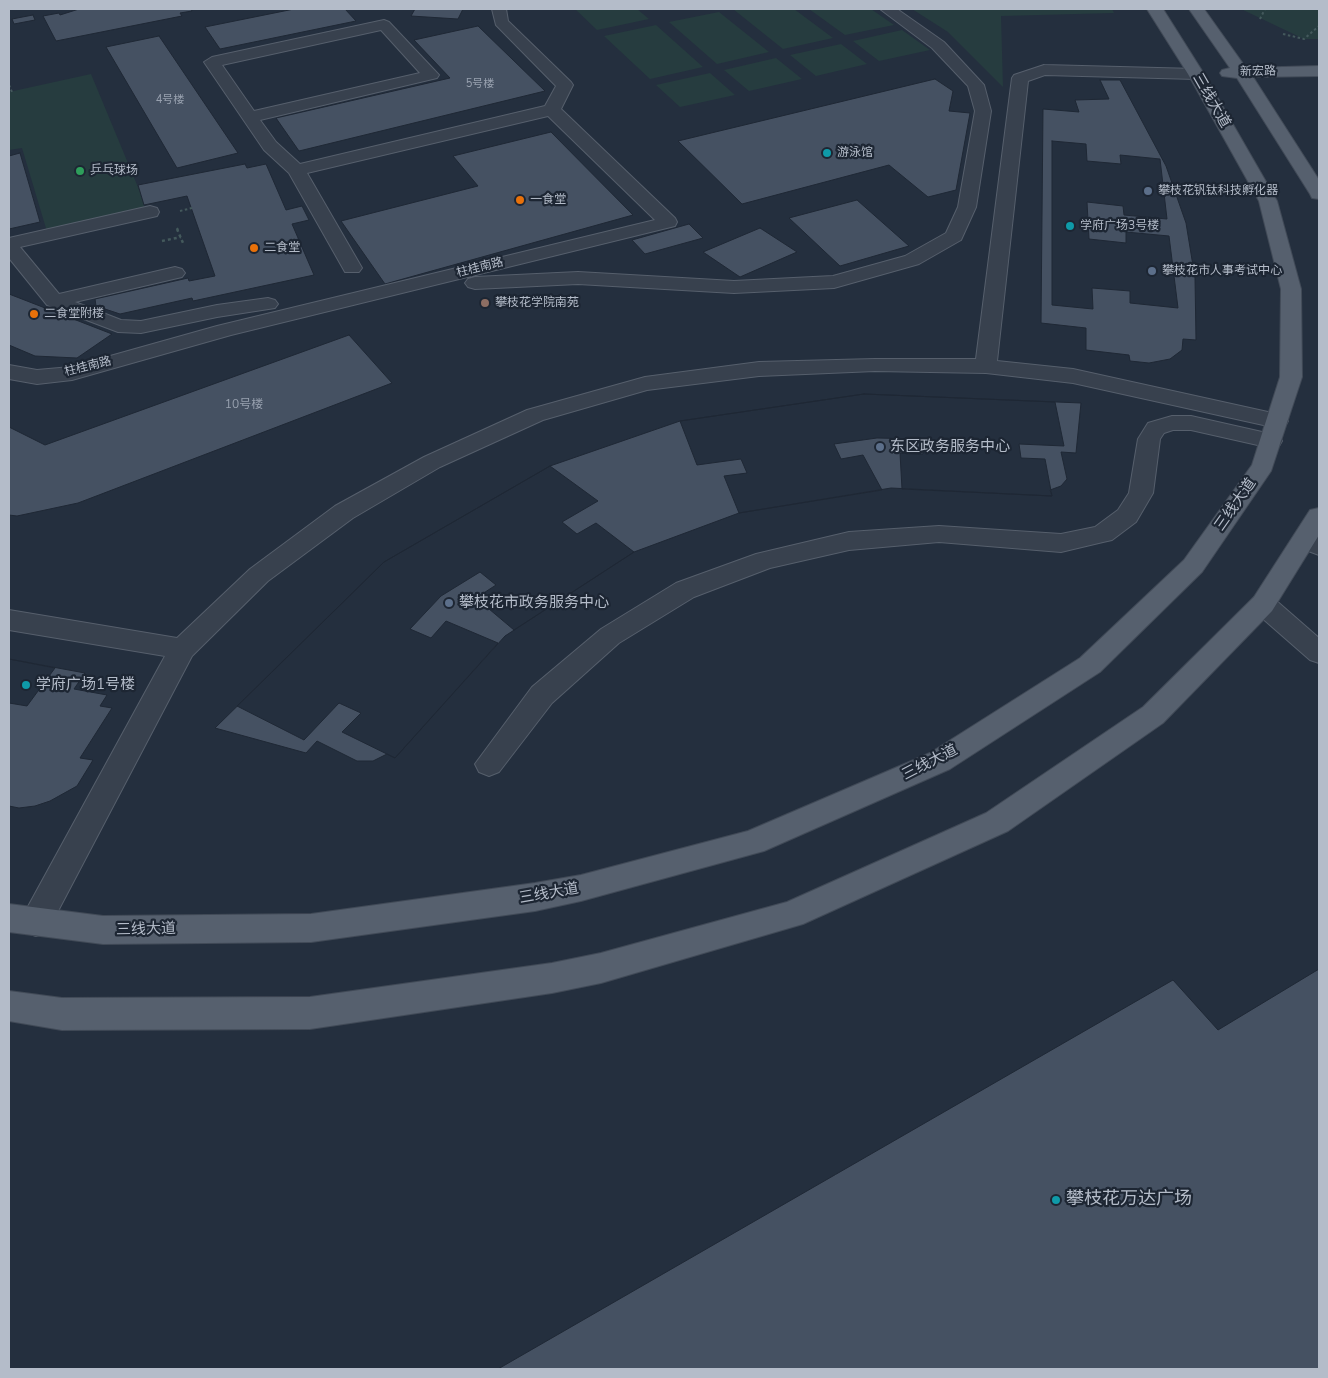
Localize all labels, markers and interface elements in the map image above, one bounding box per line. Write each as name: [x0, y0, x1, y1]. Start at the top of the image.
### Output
street label: 新宏路: [1240, 64, 1276, 80]
street label: 三线大道: [1188, 71, 1234, 131]
house number: 5号楼: [466, 77, 494, 91]
house number: 4号楼: [156, 93, 184, 107]
place label: 游泳馆: [837, 146, 873, 160]
marker: 游泳馆: [821, 147, 833, 159]
place label: 乒乓球场: [90, 164, 138, 178]
marker: 乒乓球场: [74, 165, 86, 177]
place label: 攀枝花钒钛科技孵化器: [1158, 184, 1278, 198]
marker: 攀枝花钒钛科技孵化器: [1142, 185, 1154, 197]
place label: 一食堂: [530, 193, 566, 207]
marker: 一食堂: [514, 194, 526, 206]
place label: 学府广场3号楼: [1080, 219, 1159, 233]
marker: 学府广场3号楼: [1064, 220, 1076, 232]
place label: 二食堂: [264, 241, 300, 255]
marker: 二食堂: [248, 242, 260, 254]
street label: 柱桂南路: [455, 255, 505, 281]
place label: 攀枝花市人事考试中心: [1162, 264, 1282, 278]
marker: 攀枝花市人事考试中心: [1146, 265, 1158, 277]
place label: 攀枝花学院南苑: [495, 296, 579, 310]
marker: 攀枝花学院南苑: [479, 297, 491, 309]
place label: 二食堂附楼: [44, 307, 104, 321]
marker: 二食堂附楼: [28, 308, 40, 320]
street label: 柱桂南路: [63, 354, 113, 380]
house number: 10号楼: [225, 398, 263, 412]
place label: 东区政务服务中心: [890, 438, 1010, 456]
marker: 东区政务服务中心: [874, 441, 886, 453]
street label: 三线大道: [1211, 475, 1261, 535]
place label: 攀枝花市政务服务中心: [459, 594, 609, 612]
marker: 攀枝花市政务服务中心: [443, 597, 455, 609]
place label: 学府广场1号楼: [36, 676, 135, 694]
marker: 学府广场1号楼: [20, 679, 32, 691]
street label: 三线大道: [899, 741, 961, 785]
street label: 三线大道: [518, 880, 580, 908]
street label: 三线大道: [116, 920, 176, 940]
place label: 攀枝花万达广场: [1066, 1189, 1192, 1211]
marker: 攀枝花万达广场: [1050, 1194, 1062, 1206]

